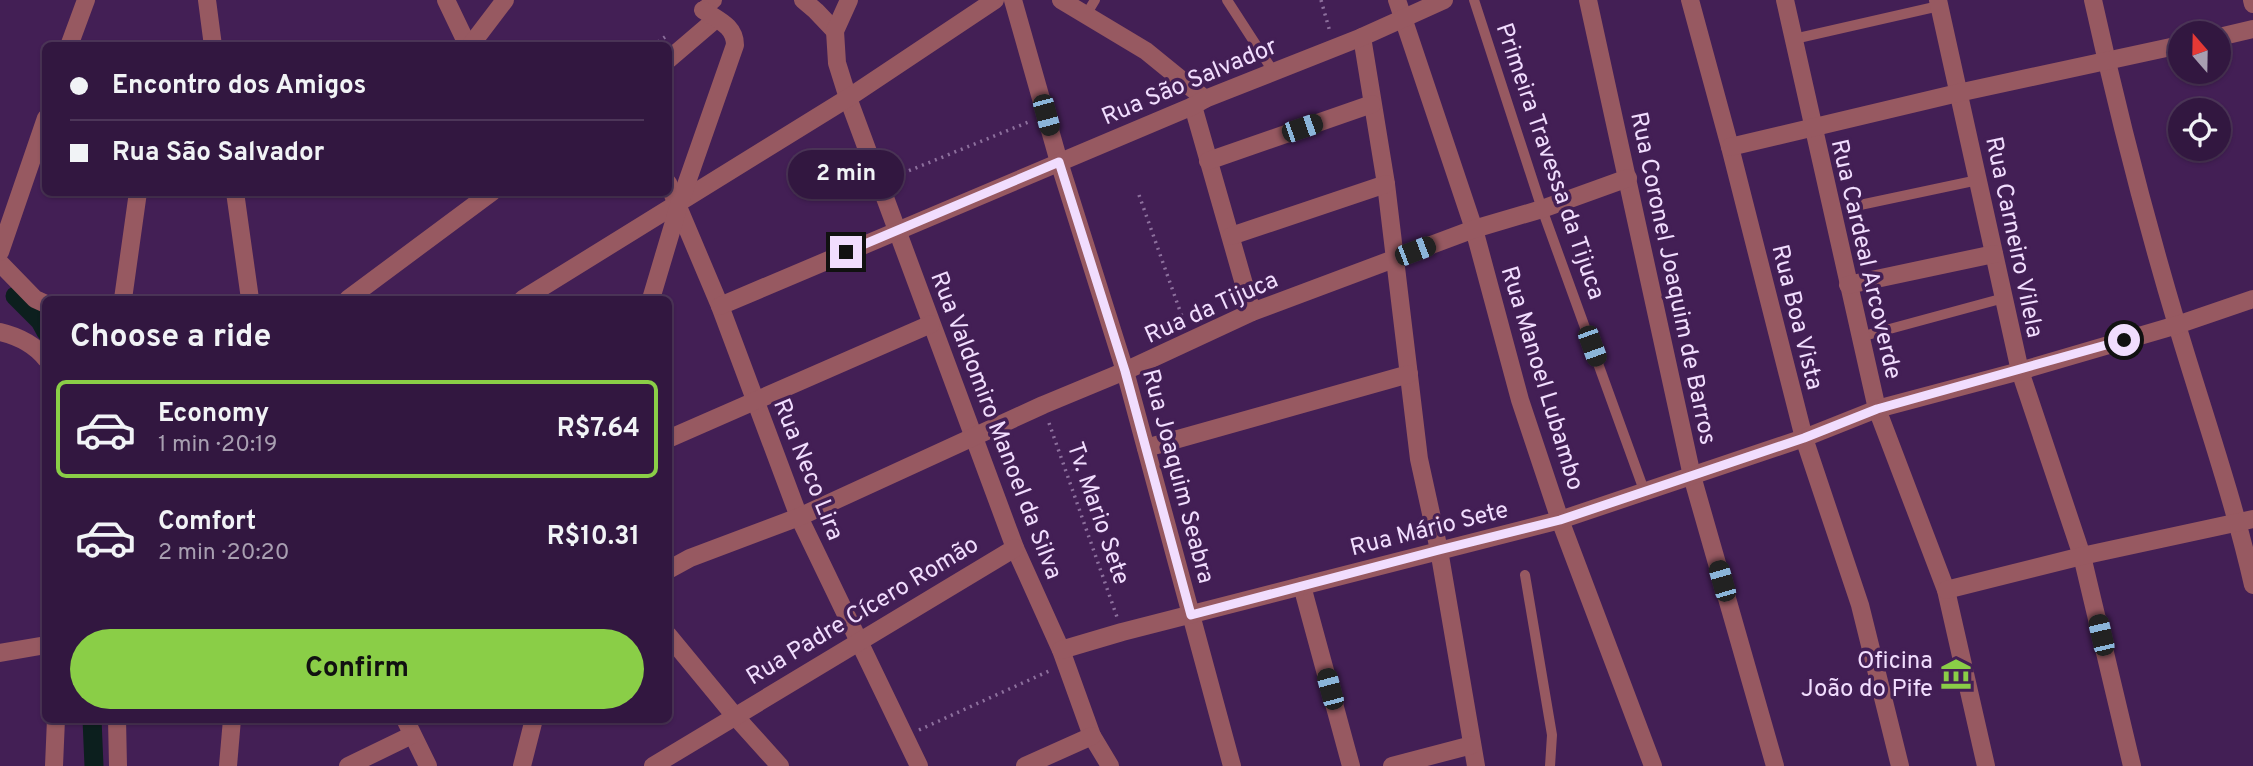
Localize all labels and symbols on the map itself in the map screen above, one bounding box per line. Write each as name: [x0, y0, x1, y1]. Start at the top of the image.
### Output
street label: Primeira Travessa da Tijuca: [1488, 19, 1611, 304]
north arrow: [2168, 21, 2231, 84]
street label: Rua São Salvador: [1098, 32, 1282, 133]
car: [1031, 92, 1062, 138]
street label: Rua Coronel Joaquim de Barros: [1622, 109, 1722, 448]
car: [1279, 111, 1326, 145]
street label: Rua Carneiro Vilela: [1977, 134, 2049, 341]
street label: Rua Cardeal Arcoverde: [1823, 136, 1907, 382]
callout: 2 min: [788, 150, 904, 200]
car: [1392, 234, 1439, 268]
route end: [830, 236, 862, 268]
street label: Rua Boa Vista: [1764, 242, 1829, 393]
street label: Rua Manoel Lubambo: [1493, 263, 1589, 494]
street label: Rua da Tijuca: [1140, 266, 1283, 352]
street label: Rua Valdomiro Manoel da Silva: [922, 268, 1068, 584]
car: [1575, 323, 1610, 369]
route start: [2108, 324, 2140, 356]
street label: Rua Joaquim Seabra: [1134, 366, 1220, 587]
street label: Rua Neco Lira: [765, 395, 849, 545]
street label: Tv. Mario Sete: [1059, 438, 1136, 589]
street label: Rua Mário Sete: [1347, 496, 1512, 564]
street label: Rua Padre Cícero Romão: [741, 530, 985, 693]
car: [1707, 558, 1738, 604]
car: [2087, 612, 2116, 658]
place label: Oficina João do Pife: [1801, 647, 1933, 705]
museum icon: Oficina João do Pife: [1939, 657, 1973, 691]
car: [1315, 666, 1346, 712]

